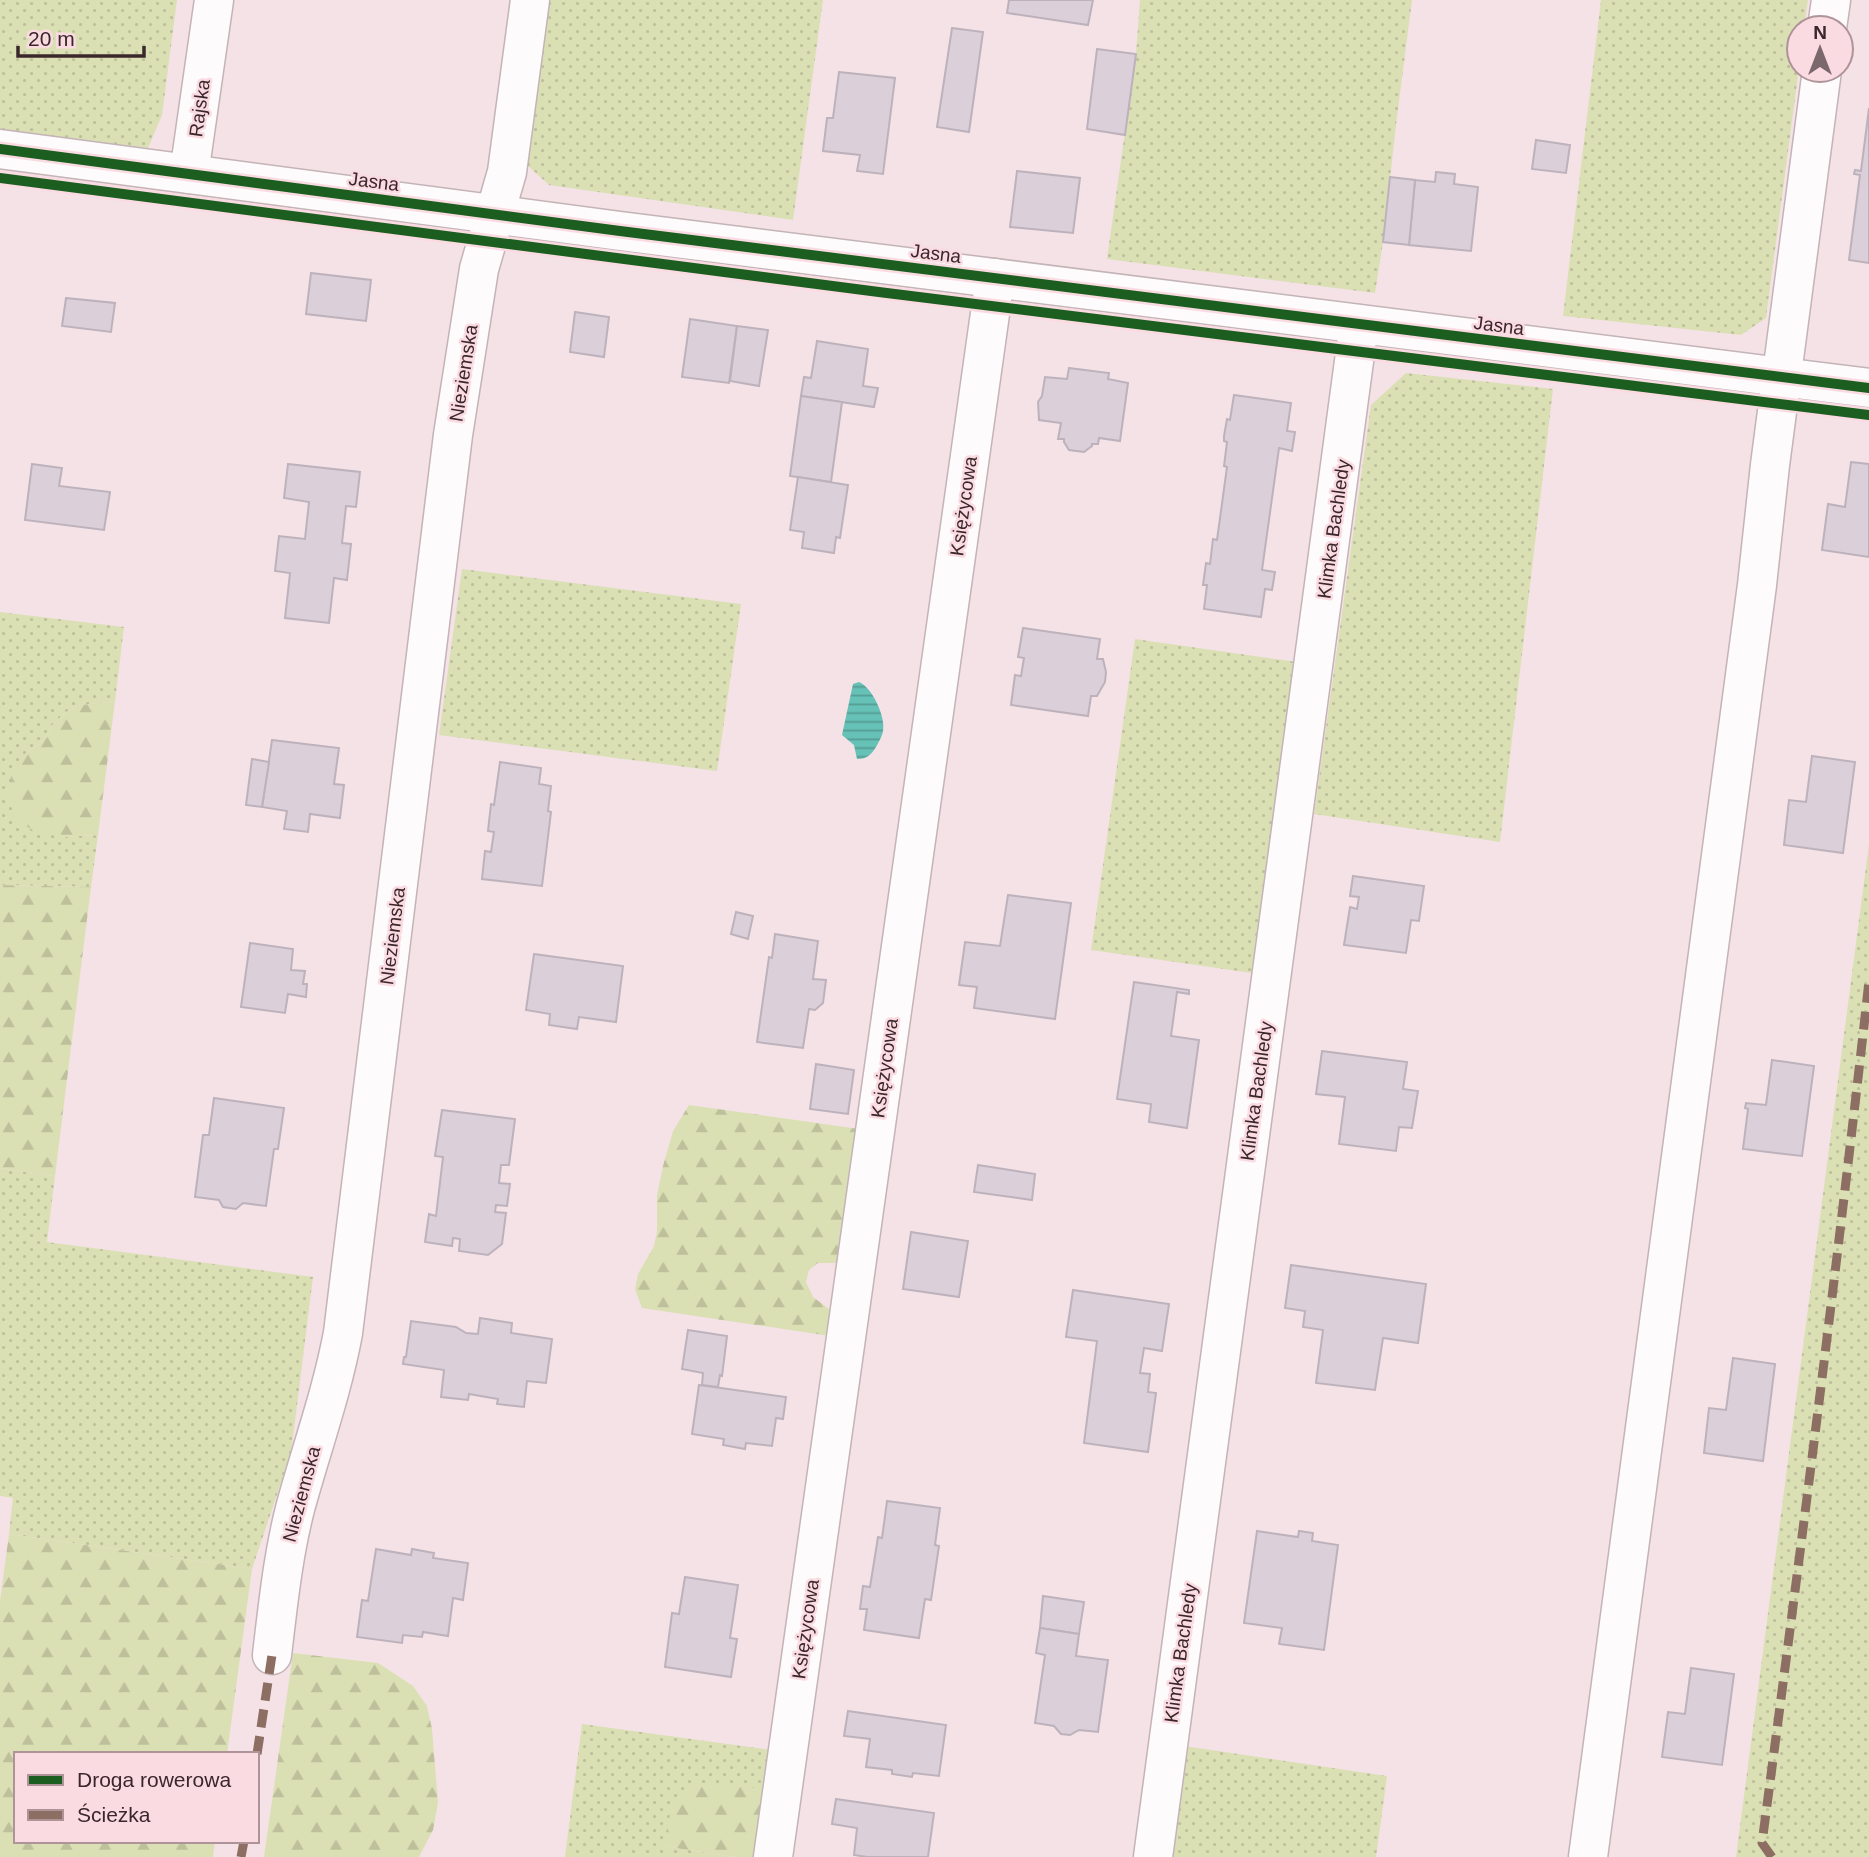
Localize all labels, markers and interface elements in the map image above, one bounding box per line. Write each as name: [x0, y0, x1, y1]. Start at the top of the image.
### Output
scale bar: [18, 14, 144, 58]
north arrow: [1785, 14, 1855, 84]
text: N: [1813, 22, 1827, 43]
text: 20 m: [28, 27, 75, 50]
street label: Rajska: [185, 77, 214, 138]
street label: Jasna: [347, 168, 401, 195]
street label: Jasna: [909, 240, 963, 267]
street label: Jasna: [1472, 312, 1526, 339]
street label: Nieziemska: [445, 323, 482, 423]
street label: Księżycowa: [946, 455, 981, 557]
street label: Klimka Bachledy: [1313, 458, 1354, 600]
street label: Nieziemska: [376, 886, 409, 986]
street label: Księżycowa: [867, 1017, 902, 1119]
street label: Klimka Bachledy: [1236, 1020, 1277, 1162]
street label: Nieziemska: [279, 1444, 324, 1544]
street label: Księżycowa: [788, 1578, 823, 1680]
street label: Klimka Bachledy: [1160, 1582, 1201, 1724]
legend: [14, 1752, 259, 1843]
text: Droga rowerowa: [77, 1768, 231, 1791]
text: Ścieżka: [77, 1803, 151, 1826]

